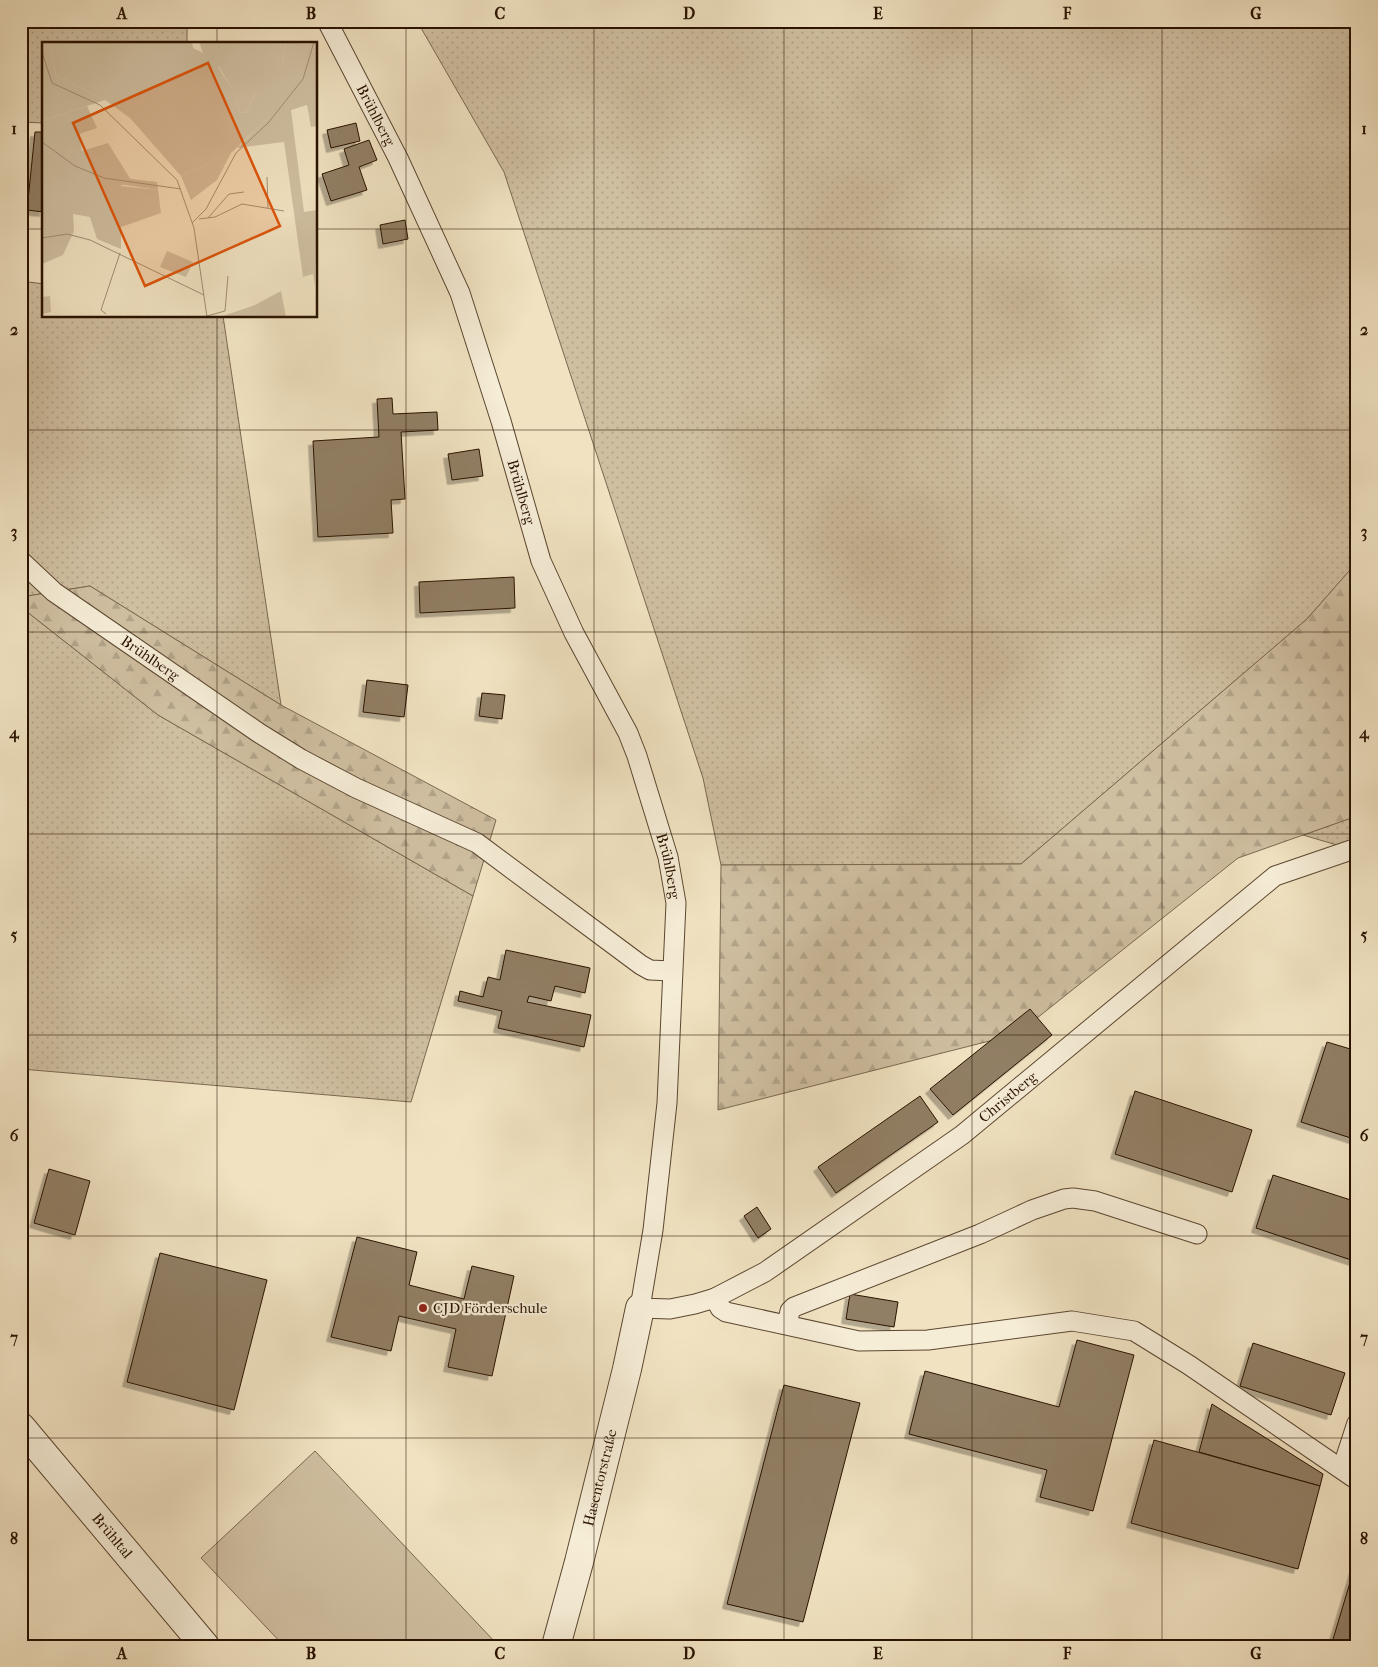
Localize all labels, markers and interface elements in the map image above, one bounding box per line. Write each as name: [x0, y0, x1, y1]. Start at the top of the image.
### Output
text: A: [116, 4, 128, 23]
text: B: [306, 4, 316, 23]
text: C: [495, 4, 506, 23]
text: D: [683, 4, 695, 23]
text: E: [873, 4, 883, 23]
text: F: [1062, 4, 1072, 23]
text: G: [1250, 4, 1262, 23]
inset map: [42, 42, 318, 318]
street label: Brühlberg: [352, 81, 400, 150]
text: 1: [11, 119, 17, 138]
text: 1: [1361, 119, 1367, 138]
text: 2: [10, 320, 18, 339]
text: 2: [1360, 320, 1368, 339]
street label: Brühlberg: [503, 457, 539, 527]
text: 3: [11, 522, 17, 542]
text: 3: [1361, 522, 1367, 542]
street label: Brühlberg: [118, 632, 184, 685]
text: 4: [8, 723, 20, 743]
text: 4: [1358, 723, 1370, 743]
street label: Brühlberg: [652, 831, 684, 901]
text: 5: [11, 925, 18, 944]
text: 5: [1361, 925, 1368, 944]
street label: Christberg: [975, 1067, 1041, 1126]
text: 6: [10, 1126, 19, 1145]
text: 6: [1360, 1126, 1369, 1145]
place label: CJD Förderschule: [433, 1299, 548, 1317]
marker: CJD Förderschule: [417, 1302, 429, 1314]
text: 7: [9, 1328, 18, 1347]
text: 7: [1359, 1328, 1368, 1347]
street label: Hasentorstraße: [579, 1427, 621, 1528]
street label: Brühltal: [88, 1509, 136, 1562]
text: 8: [10, 1529, 18, 1548]
text: 8: [1360, 1529, 1368, 1548]
text: A: [116, 1644, 128, 1663]
text: B: [306, 1644, 316, 1663]
text: C: [495, 1644, 506, 1663]
text: D: [683, 1644, 695, 1663]
text: E: [873, 1644, 883, 1663]
text: F: [1062, 1644, 1072, 1663]
text: G: [1250, 1644, 1262, 1663]

